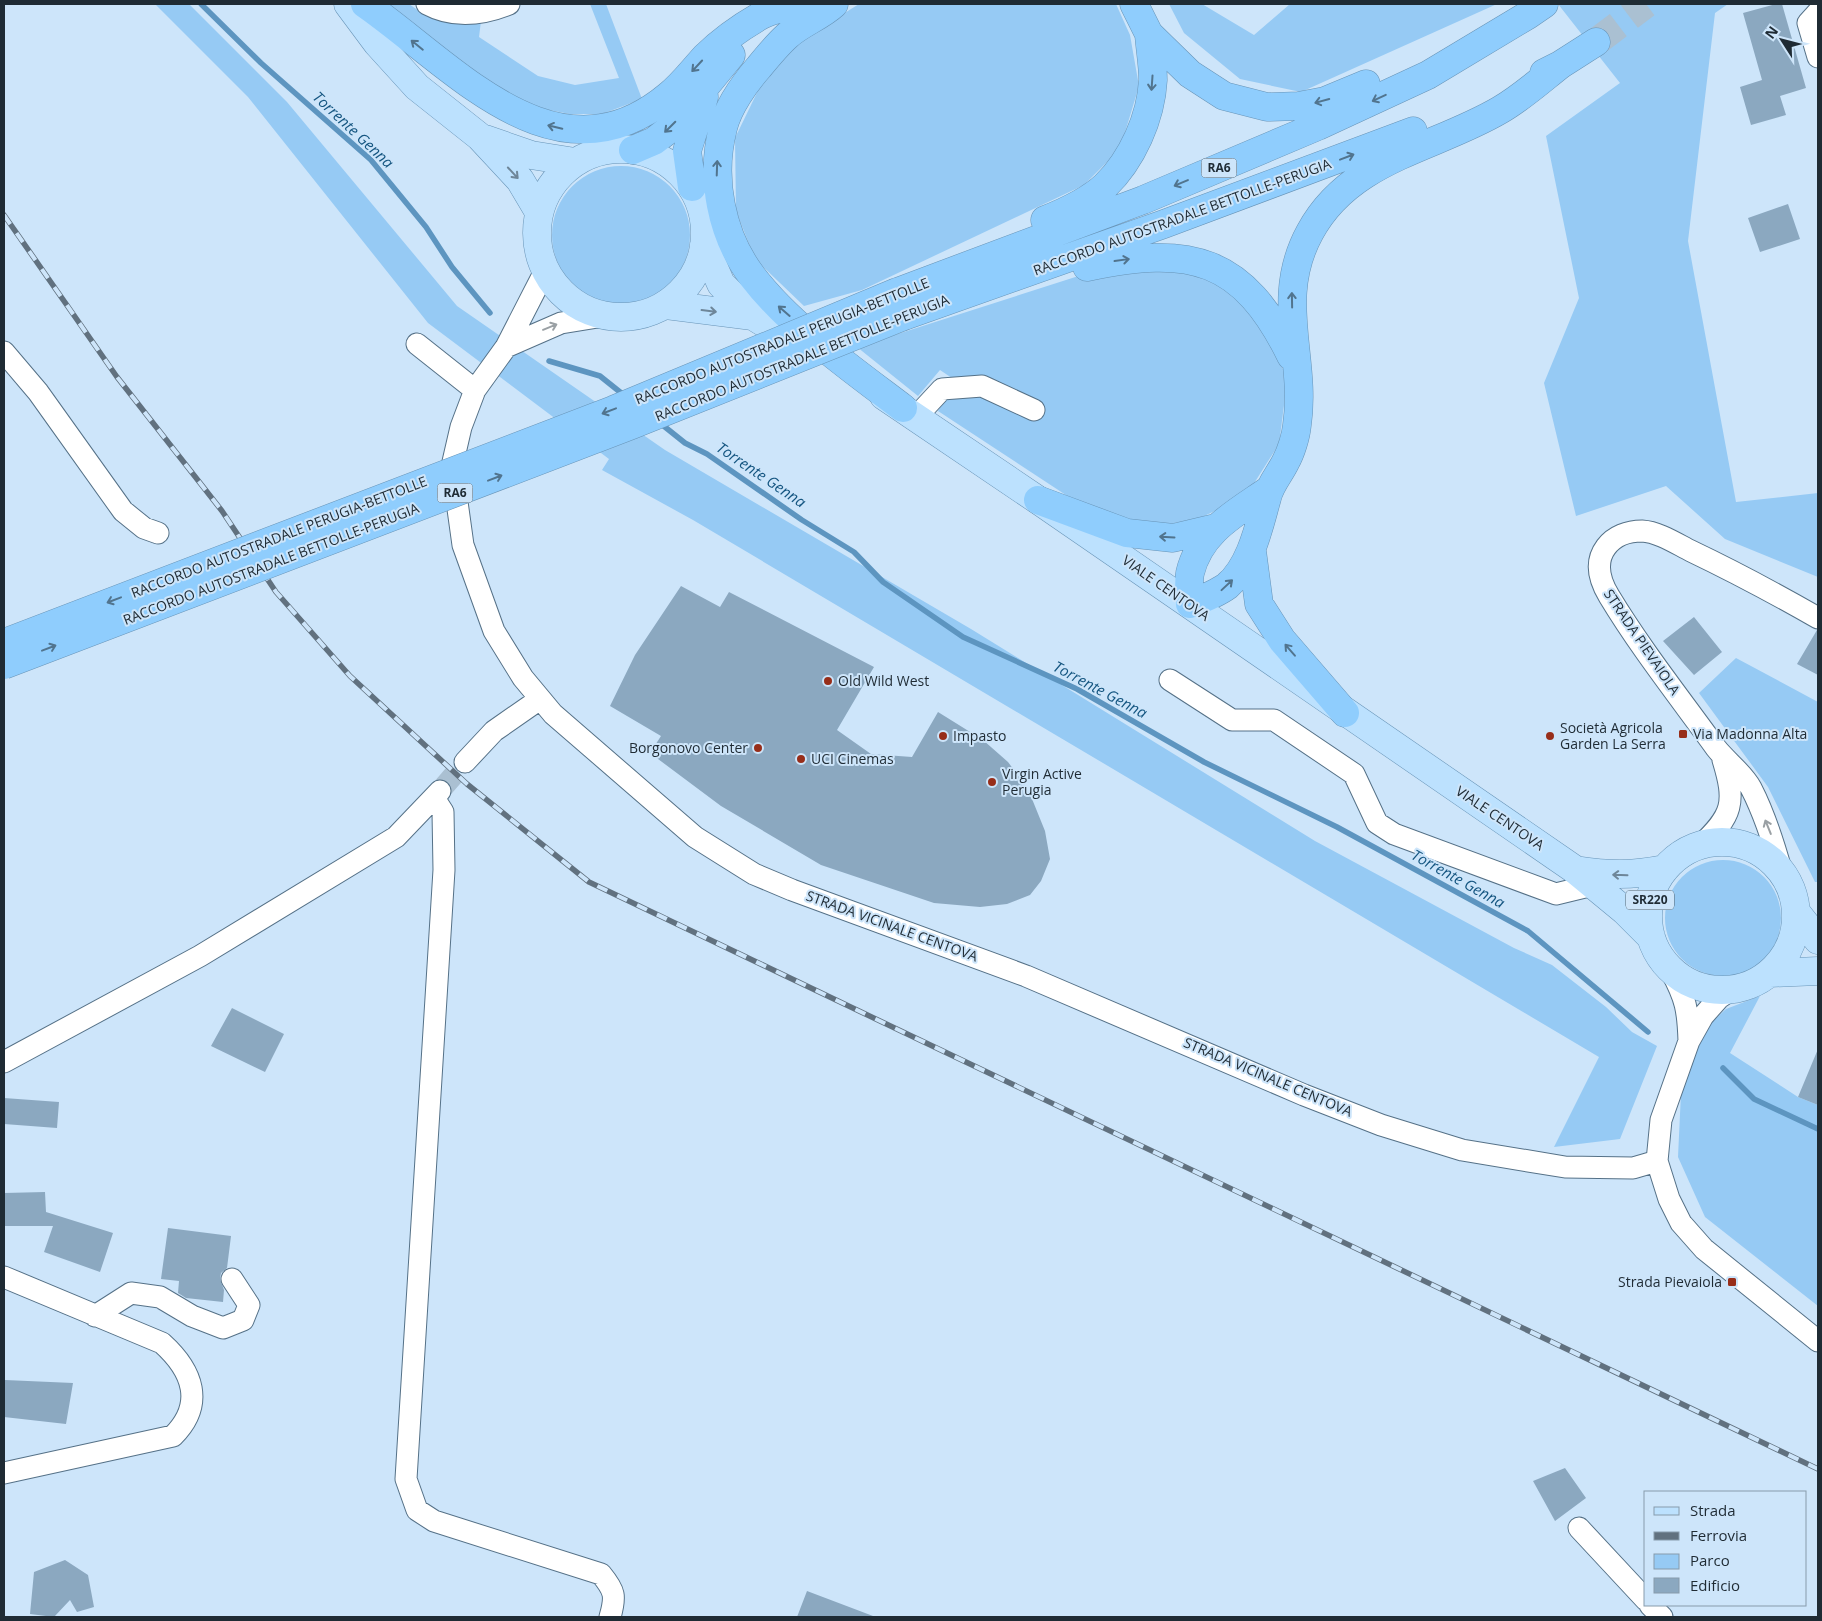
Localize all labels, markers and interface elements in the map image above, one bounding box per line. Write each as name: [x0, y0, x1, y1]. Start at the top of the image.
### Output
north arrow: [1757, 15, 1807, 65]
text: N: [1760, 22, 1782, 42]
one-way arrow: [411, 39, 424, 50]
one-way arrow: [691, 60, 703, 73]
one-way arrow: [1147, 75, 1156, 91]
water label: Torrente Genna: [309, 87, 399, 172]
one-way arrow: [1372, 93, 1387, 103]
one-way arrow: [1314, 97, 1330, 106]
one-way arrow: [548, 121, 564, 131]
one-way arrow: [664, 121, 676, 133]
one-way arrow: [1339, 152, 1354, 161]
street label: RACCORDO AUTOSTRADALE BETTOLLE-PERUGIA: [1030, 154, 1334, 279]
road number: RA6: [1202, 158, 1236, 178]
one-way arrow: [713, 161, 722, 177]
one-way arrow: [507, 166, 519, 179]
one-way arrow: [1174, 180, 1189, 189]
one-way arrow: [1114, 255, 1130, 265]
street label: RACCORDO AUTOSTRADALE PERUGIA-BETTOLLE: [632, 273, 932, 408]
street label: RACCORDO AUTOSTRADALE BETTOLLE-PERUGIA: [652, 290, 952, 425]
one-way arrow: [1287, 292, 1297, 308]
one-way arrow: [777, 305, 790, 317]
one-way arrow: [701, 306, 717, 316]
one-way arrow: [542, 322, 557, 332]
one-way arrow: [602, 407, 617, 416]
water label: Torrente Genna: [713, 437, 811, 512]
street label: RACCORDO AUTOSTRADALE PERUGIA-BETTOLLE: [128, 471, 430, 602]
one-way arrow: [487, 473, 503, 482]
road number: RA6: [438, 483, 472, 502]
street label: RACCORDO AUTOSTRADALE BETTOLLE-PERUGIA: [120, 498, 422, 629]
one-way arrow: [1160, 532, 1176, 541]
street label: VIALE CENTOVA: [1119, 550, 1214, 625]
one-way arrow: [1220, 579, 1233, 590]
street label: STRADA PIEVAIOLA: [1600, 585, 1685, 698]
one-way arrow: [107, 596, 122, 605]
one-way arrow: [41, 643, 56, 652]
one-way arrow: [1285, 643, 1296, 656]
water label: Torrente Genna: [1050, 656, 1151, 723]
place label: Old Wild West: [838, 671, 929, 690]
marker: Old Wild West: [822, 675, 834, 687]
place label: Società Agricola Garden La Serra: [1560, 718, 1666, 753]
place label: Via Madonna Alta: [1693, 724, 1807, 743]
place label: Impasto: [953, 726, 1006, 745]
marker: Via Madonna Alta: [1677, 728, 1689, 740]
marker: Impasto: [937, 730, 949, 742]
marker: Società Agricola Garden La Serra: [1544, 730, 1556, 742]
place label: Borgonovo Center: [629, 738, 748, 757]
marker: Borgonovo Center: [752, 742, 764, 754]
place label: UCI Cinemas: [811, 749, 894, 768]
marker: UCI Cinemas: [795, 753, 807, 765]
place label: Virgin Active Perugia: [1002, 764, 1082, 799]
marker: Virgin Active Perugia: [986, 776, 998, 788]
street label: VIALE CENTOVA: [1452, 781, 1548, 854]
one-way arrow: [1762, 819, 1771, 834]
water label: Torrente Genna: [1408, 844, 1509, 912]
one-way arrow: [1612, 870, 1628, 880]
street label: STRADA VICINALE CENTOVA: [804, 886, 981, 966]
road number: SR220: [1626, 890, 1674, 910]
street label: STRADA VICINALE CENTOVA: [1181, 1032, 1356, 1121]
place label: Strada Pievaiola: [1618, 1272, 1722, 1291]
marker: Strada Pievaiola: [1726, 1276, 1738, 1288]
legend: [1644, 1491, 1807, 1606]
text: Strada: [1690, 1500, 1736, 1520]
text: Ferrovia: [1690, 1525, 1747, 1545]
text: Parco: [1690, 1550, 1730, 1570]
text: Edificio: [1690, 1575, 1740, 1595]

